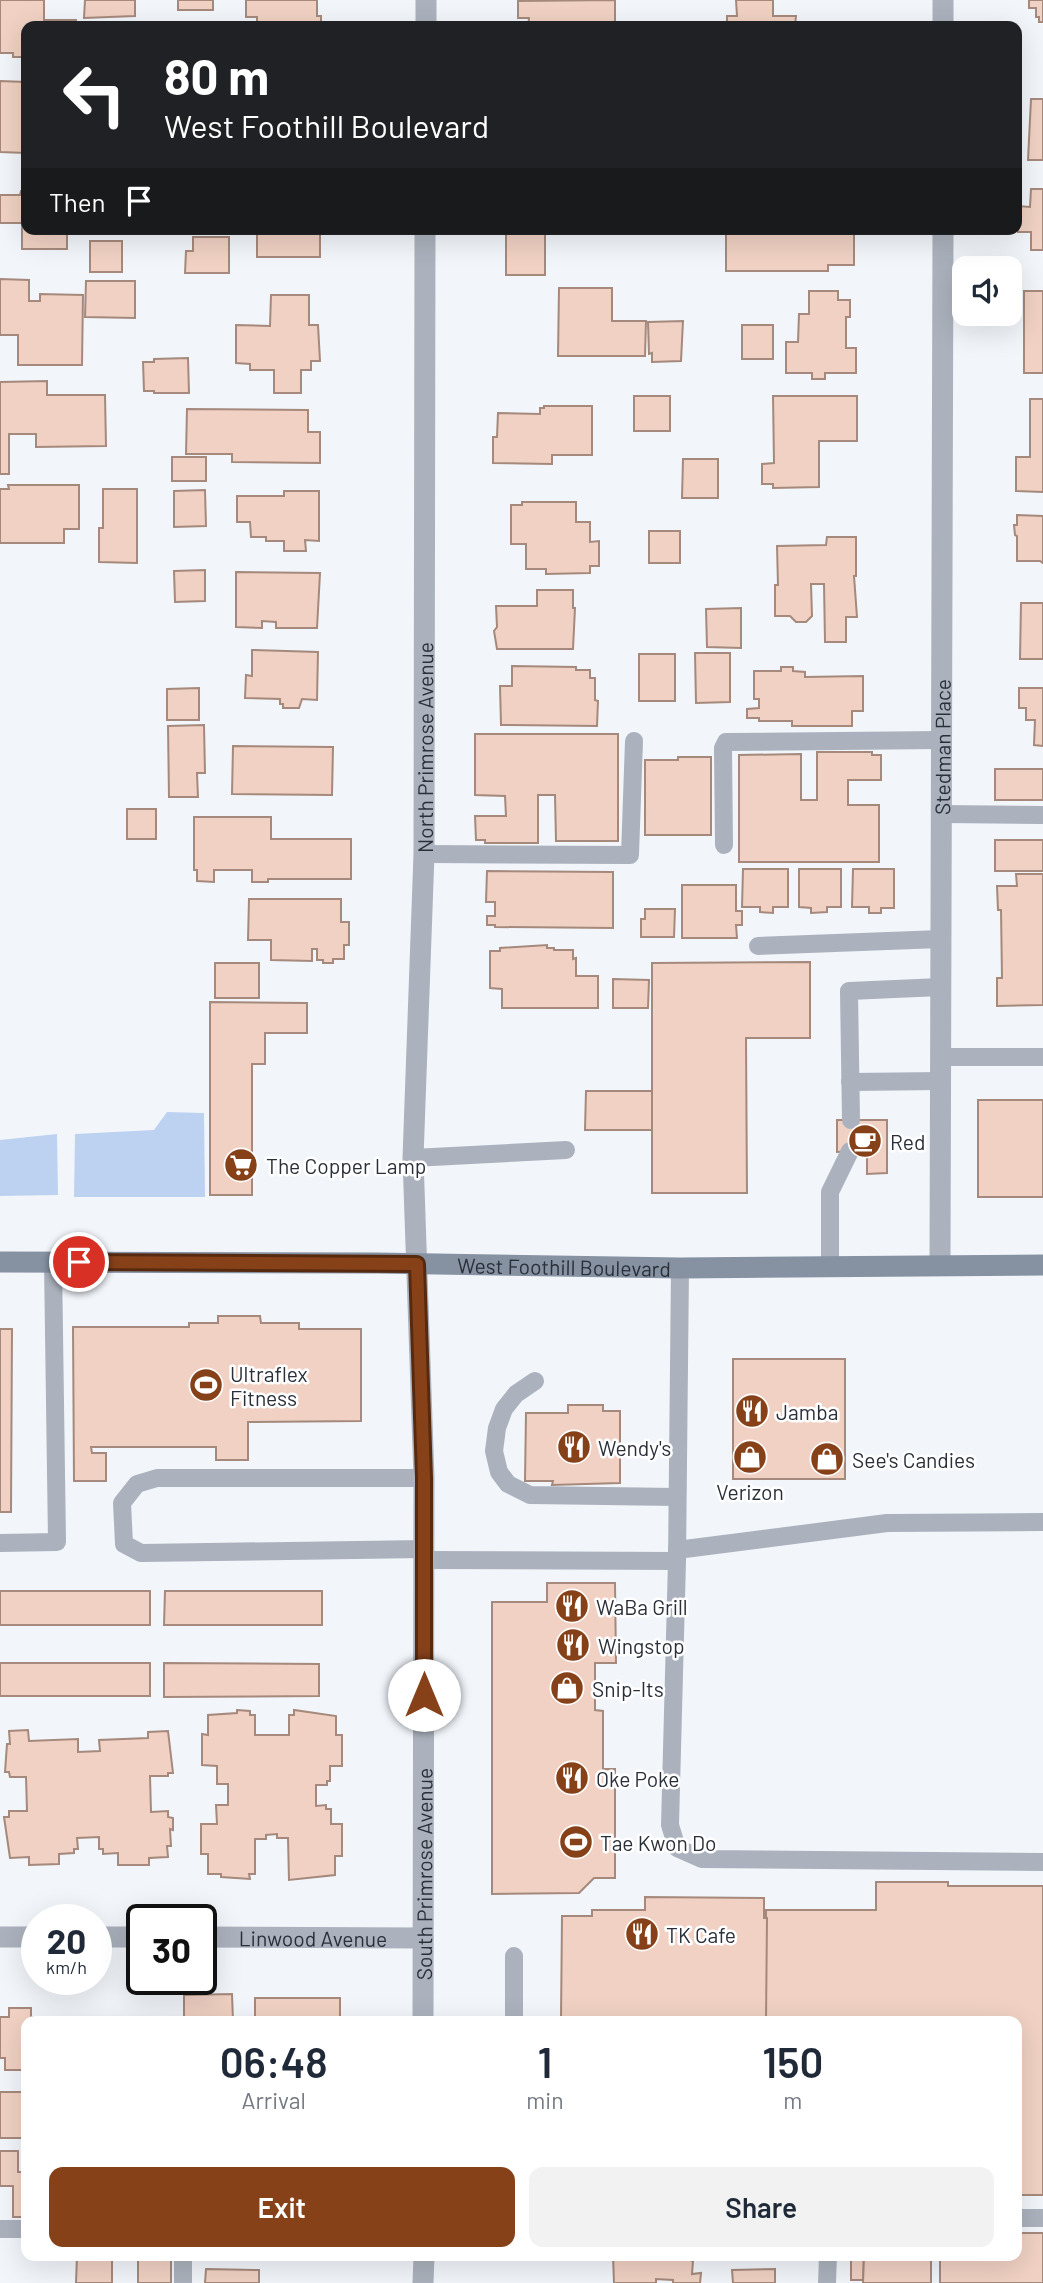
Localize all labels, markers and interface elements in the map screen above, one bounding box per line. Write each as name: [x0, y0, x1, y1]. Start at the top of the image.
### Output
text: 80 m: [164, 46, 269, 105]
icon: left: [49, 49, 140, 140]
text: West Foothill Boulevard: [164, 106, 489, 144]
icon: arrive: [120, 182, 158, 220]
text: Then: [49, 186, 106, 217]
map controls: [952, 256, 1022, 326]
button: sound: [952, 256, 1022, 326]
street label: North Primrose Avenue: [412, 642, 437, 853]
street label: Stedman Place: [929, 679, 954, 815]
cafe icon: Red: [846, 1122, 884, 1160]
place label: Red: [890, 1129, 925, 1154]
supermarket icon: The Copper Lamp: [222, 1146, 260, 1184]
place label: The Copper Lamp: [266, 1153, 426, 1178]
pin: [49, 1232, 109, 1292]
icon: arrive: [60, 1243, 98, 1281]
street label: West Foothill Boulevard: [457, 1252, 671, 1280]
place label: Ultraflex Fitness: [230, 1361, 308, 1410]
sports icon: Ultraflex Fitness: [187, 1366, 225, 1404]
restaurant icon: Jamba: [733, 1392, 771, 1430]
place label: Jamba: [776, 1399, 838, 1424]
restaurant icon: Wendy's: [555, 1428, 593, 1466]
place label: Wendy's: [598, 1435, 671, 1460]
shop icon: Verizon: [731, 1438, 769, 1476]
shop icon: See's Candies: [808, 1440, 846, 1478]
place label: See's Candies: [852, 1447, 975, 1472]
place label: Verizon: [716, 1479, 784, 1504]
restaurant icon: WaBa Grill: [553, 1587, 591, 1625]
place label: WaBa Grill: [596, 1594, 688, 1619]
restaurant icon: Wingstop: [554, 1626, 592, 1664]
place label: Wingstop: [598, 1633, 685, 1658]
position arrow: [387, 1658, 461, 1732]
shop icon: Snip-Its: [548, 1669, 586, 1707]
place label: Snip-Its: [592, 1676, 664, 1701]
restaurant icon: Oke Poke: [553, 1759, 591, 1797]
place label: Oke Poke: [596, 1766, 679, 1791]
street label: South Primrose Avenue: [411, 1768, 436, 1980]
sports icon: Tae Kwon Do: [557, 1823, 595, 1861]
place label: Tae Kwon Do: [600, 1830, 716, 1855]
speed limit sign: 30: [126, 1904, 217, 1995]
restaurant icon: TK Cafe: [623, 1915, 661, 1953]
text: 20: [47, 1919, 86, 1961]
place label: TK Cafe: [666, 1922, 736, 1947]
street label: Linwood Avenue: [239, 1925, 387, 1950]
text: km/h: [46, 1956, 87, 1978]
text: 06:48: [220, 2036, 328, 2086]
text: 1: [538, 2036, 552, 2086]
text: 150: [762, 2036, 823, 2086]
text: Arrival: [242, 2086, 306, 2114]
text: min: [526, 2086, 564, 2114]
text: m: [783, 2086, 802, 2114]
button: Exit: [49, 2167, 515, 2247]
button: Share: [529, 2167, 994, 2247]

